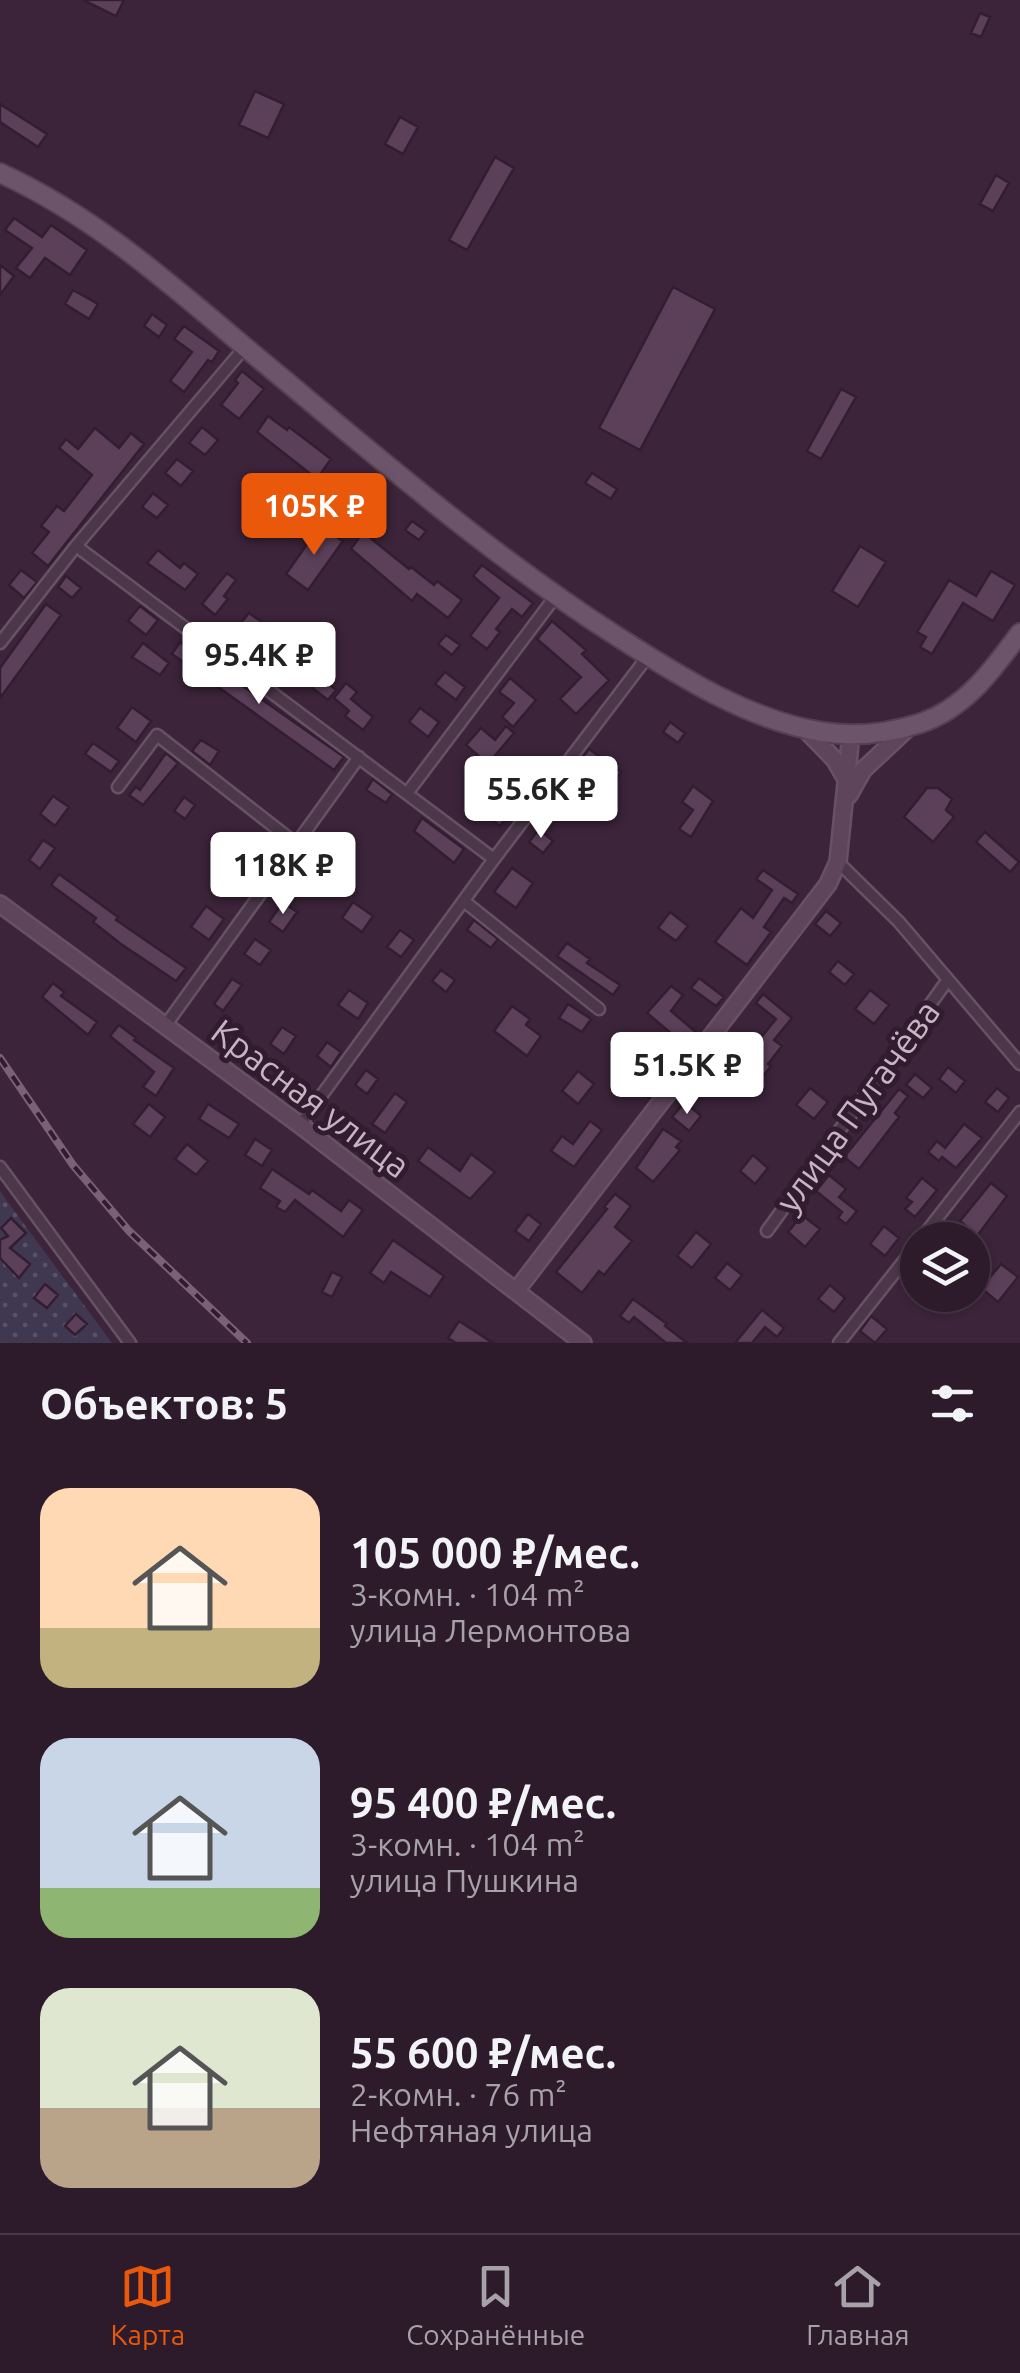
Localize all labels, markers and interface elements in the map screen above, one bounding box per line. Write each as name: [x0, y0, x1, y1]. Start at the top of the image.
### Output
pin: 105K ₽: [233, 473, 395, 558]
text: 105K ₽: [263, 487, 365, 523]
pin: 95.4K ₽: [167, 622, 351, 707]
text: 95.4K ₽: [205, 636, 313, 672]
pin: 55.6K ₽: [449, 756, 633, 841]
text: 55.6K ₽: [487, 770, 595, 806]
pin: 118K ₽: [202, 832, 364, 917]
text: 118K ₽: [232, 846, 334, 882]
street label: улица Пугачёва: [767, 992, 947, 1220]
street label: Красная улица: [204, 1011, 418, 1185]
pin: 51.5K ₽: [595, 1032, 779, 1117]
text: 51.5K ₽: [633, 1046, 741, 1082]
map controls: [900, 1222, 990, 1312]
button: layers: [900, 1222, 990, 1312]
icon: filters: [925, 1376, 980, 1431]
text: Объектов: 5: [40, 1380, 288, 1427]
icon: home: [120, 1528, 240, 1648]
text: 105 000 ₽/мес.: [350, 1529, 640, 1576]
text: 3-комн. · 104 m²: [350, 1576, 585, 1612]
text: улица Лермонтова: [350, 1612, 631, 1648]
icon: home: [120, 1778, 240, 1898]
text: 95 400 ₽/мес.: [350, 1779, 616, 1826]
text: 3-комн. · 104 m²: [350, 1826, 585, 1862]
text: улица Пушкина: [350, 1862, 579, 1898]
icon: home: [120, 2028, 240, 2148]
text: 55 600 ₽/мес.: [350, 2029, 616, 2076]
text: 2-комн. · 76 m²: [350, 2076, 567, 2112]
text: Нефтяная улица: [350, 2112, 593, 2148]
tab: Карта: [111, 2259, 185, 2350]
tab: Сохранённые: [406, 2259, 585, 2350]
tab: Главная: [806, 2259, 909, 2350]

